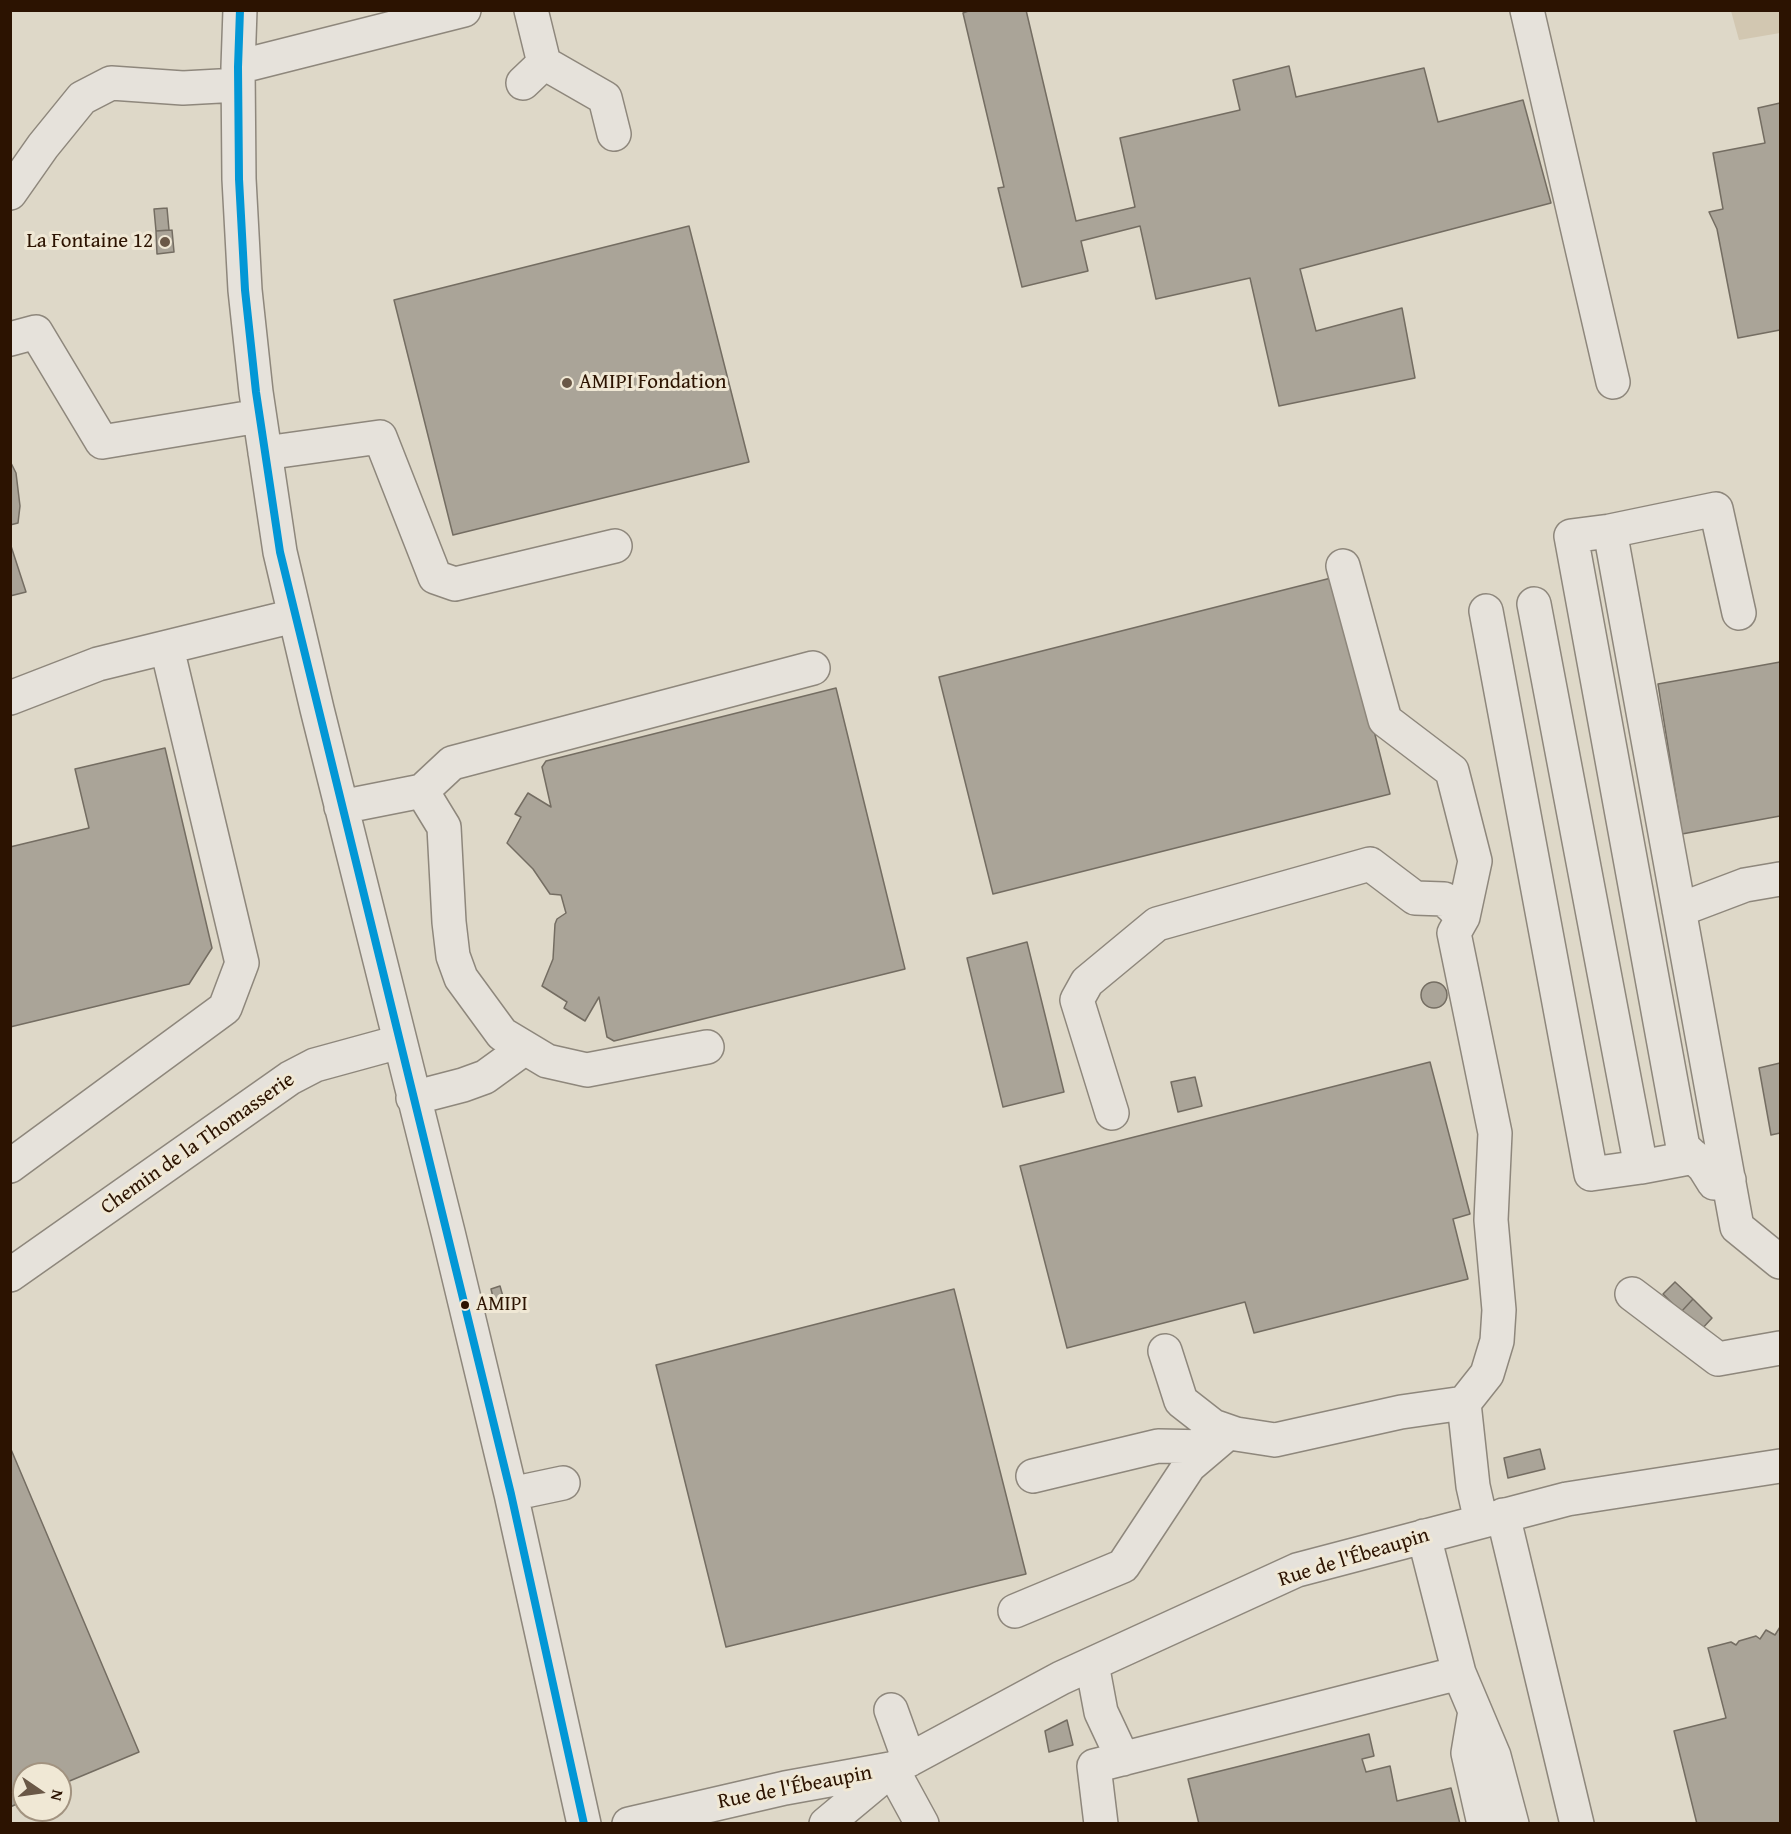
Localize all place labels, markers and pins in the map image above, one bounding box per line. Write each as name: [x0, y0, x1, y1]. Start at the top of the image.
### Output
place label: La Fontaine 12: [27, 229, 153, 255]
marker: La Fontaine 12: [158, 235, 172, 249]
place label: AMIPI Fondation: [579, 370, 727, 396]
marker: AMIPI Fondation: [560, 376, 574, 390]
place label: AMIPI: [476, 1293, 528, 1317]
marker: AMIPI: [459, 1299, 471, 1311]

